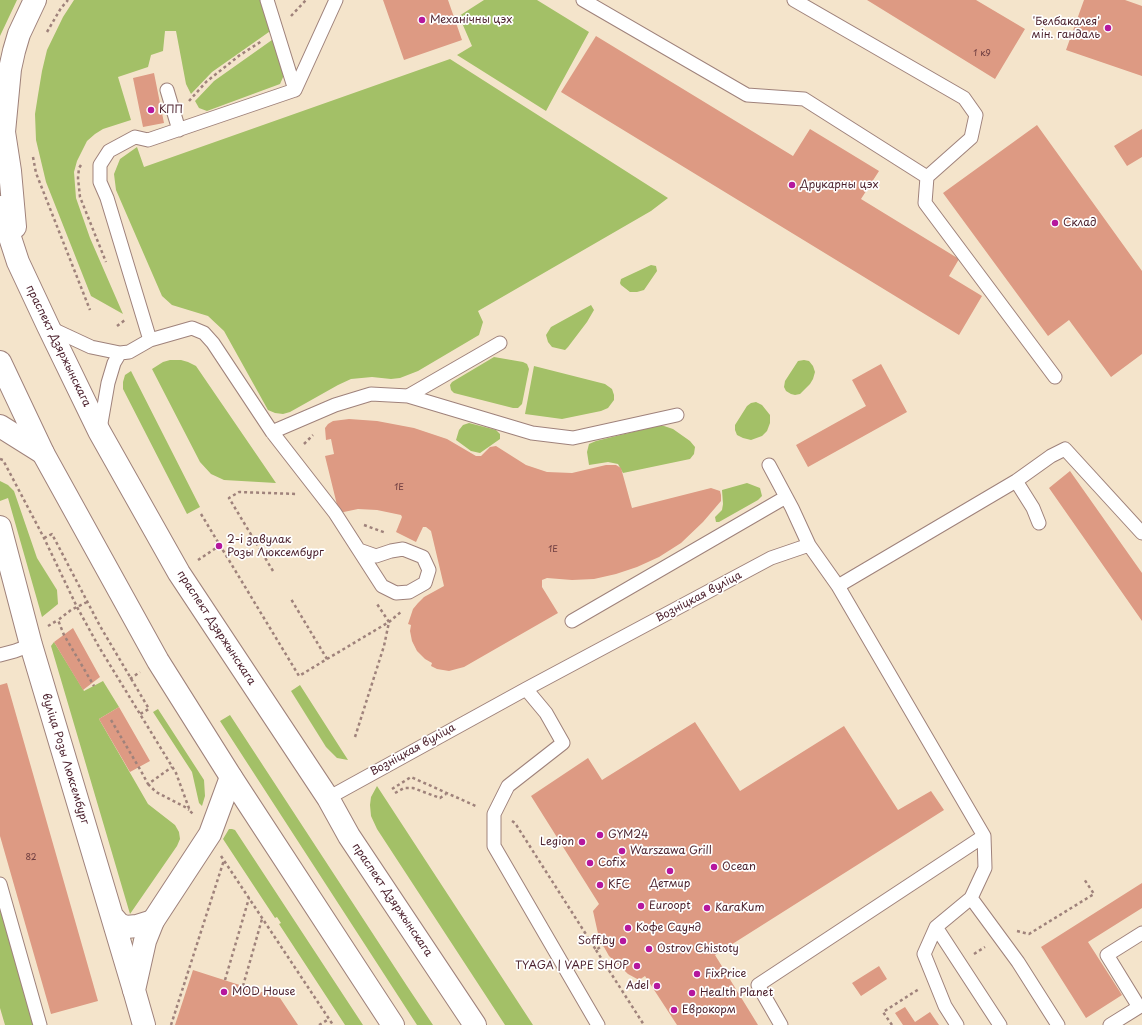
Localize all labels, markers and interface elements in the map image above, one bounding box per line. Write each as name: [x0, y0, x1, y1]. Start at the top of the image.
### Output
place label: Механічны цэх: [430, 13, 512, 27]
marker: Механічны цэх: [417, 15, 427, 25]
place label: 'Белбакалея' мін. гандаль: [1032, 15, 1100, 41]
marker: 'Белбакалея' мін. гандаль: [1103, 23, 1113, 33]
house number: 1 к9: [973, 49, 991, 59]
place label: КПП: [159, 103, 183, 117]
marker: КПП: [146, 105, 156, 115]
place label: Друкарны цэх: [800, 178, 879, 192]
marker: Друкарны цэх: [787, 180, 797, 190]
place label: Склад: [1063, 216, 1097, 230]
marker: Склад: [1050, 218, 1060, 228]
street label: праспект Дзяржынскага: [23, 283, 93, 409]
house number: 1Е: [394, 483, 404, 493]
place label: 2-і завулак Розы Люксембург: [227, 533, 324, 559]
marker: 2-і завулак Розы Люксембург: [214, 541, 224, 551]
house number: 1Е: [548, 545, 558, 555]
street label: праспект Дзяржынскага: [174, 568, 258, 688]
street label: Возніцкая вуліца: [654, 569, 744, 625]
street label: вуліца Розы Люксембург: [39, 692, 91, 826]
street label: Возніцкая вуліца: [368, 721, 458, 779]
place label: GYM24: [608, 828, 648, 842]
marker: GYM24: [595, 830, 605, 840]
place label: Legion: [540, 835, 574, 849]
marker: Legion: [577, 837, 587, 847]
street label: праспект Дзяржынскага: [349, 841, 435, 959]
place label: Warszawa Grill: [630, 844, 712, 858]
marker: Warszawa Grill: [617, 846, 627, 856]
house number: 82: [25, 853, 37, 863]
place label: Cofix: [598, 856, 626, 870]
marker: Cofix: [585, 858, 595, 868]
place label: Ocean: [722, 860, 756, 874]
marker: Ocean: [709, 862, 719, 872]
marker: Детмир: [665, 866, 675, 876]
place label: Детмир: [650, 877, 690, 891]
place label: KFC: [608, 878, 630, 892]
marker: KFC: [595, 880, 605, 890]
place label: Euroopt: [649, 899, 691, 913]
marker: Euroopt: [636, 901, 646, 911]
place label: KaraKum: [715, 901, 764, 915]
marker: KaraKum: [702, 903, 712, 913]
place label: Кофе Саунд: [636, 921, 701, 935]
marker: Кофе Саунд: [623, 923, 633, 933]
place label: Soff.by: [578, 934, 615, 948]
marker: Soff.by: [618, 936, 628, 946]
place label: Ostrov Chistoty: [657, 942, 739, 956]
marker: Ostrov Chistoty: [644, 944, 654, 954]
place label: TYAGA | VAPE SHOP: [515, 959, 629, 973]
marker: TYAGA | VAPE SHOP: [632, 961, 642, 971]
place label: FixPrice: [705, 967, 746, 981]
marker: FixPrice: [692, 969, 702, 979]
place label: Adel: [626, 979, 649, 993]
marker: Adel: [652, 981, 662, 991]
place label: MOD House: [232, 985, 296, 999]
place label: Health Planet: [700, 986, 773, 1000]
marker: MOD House: [219, 987, 229, 997]
marker: Health Planet: [687, 988, 697, 998]
place label: Еврокорм: [682, 1003, 736, 1017]
marker: Еврокорм: [669, 1005, 679, 1015]

